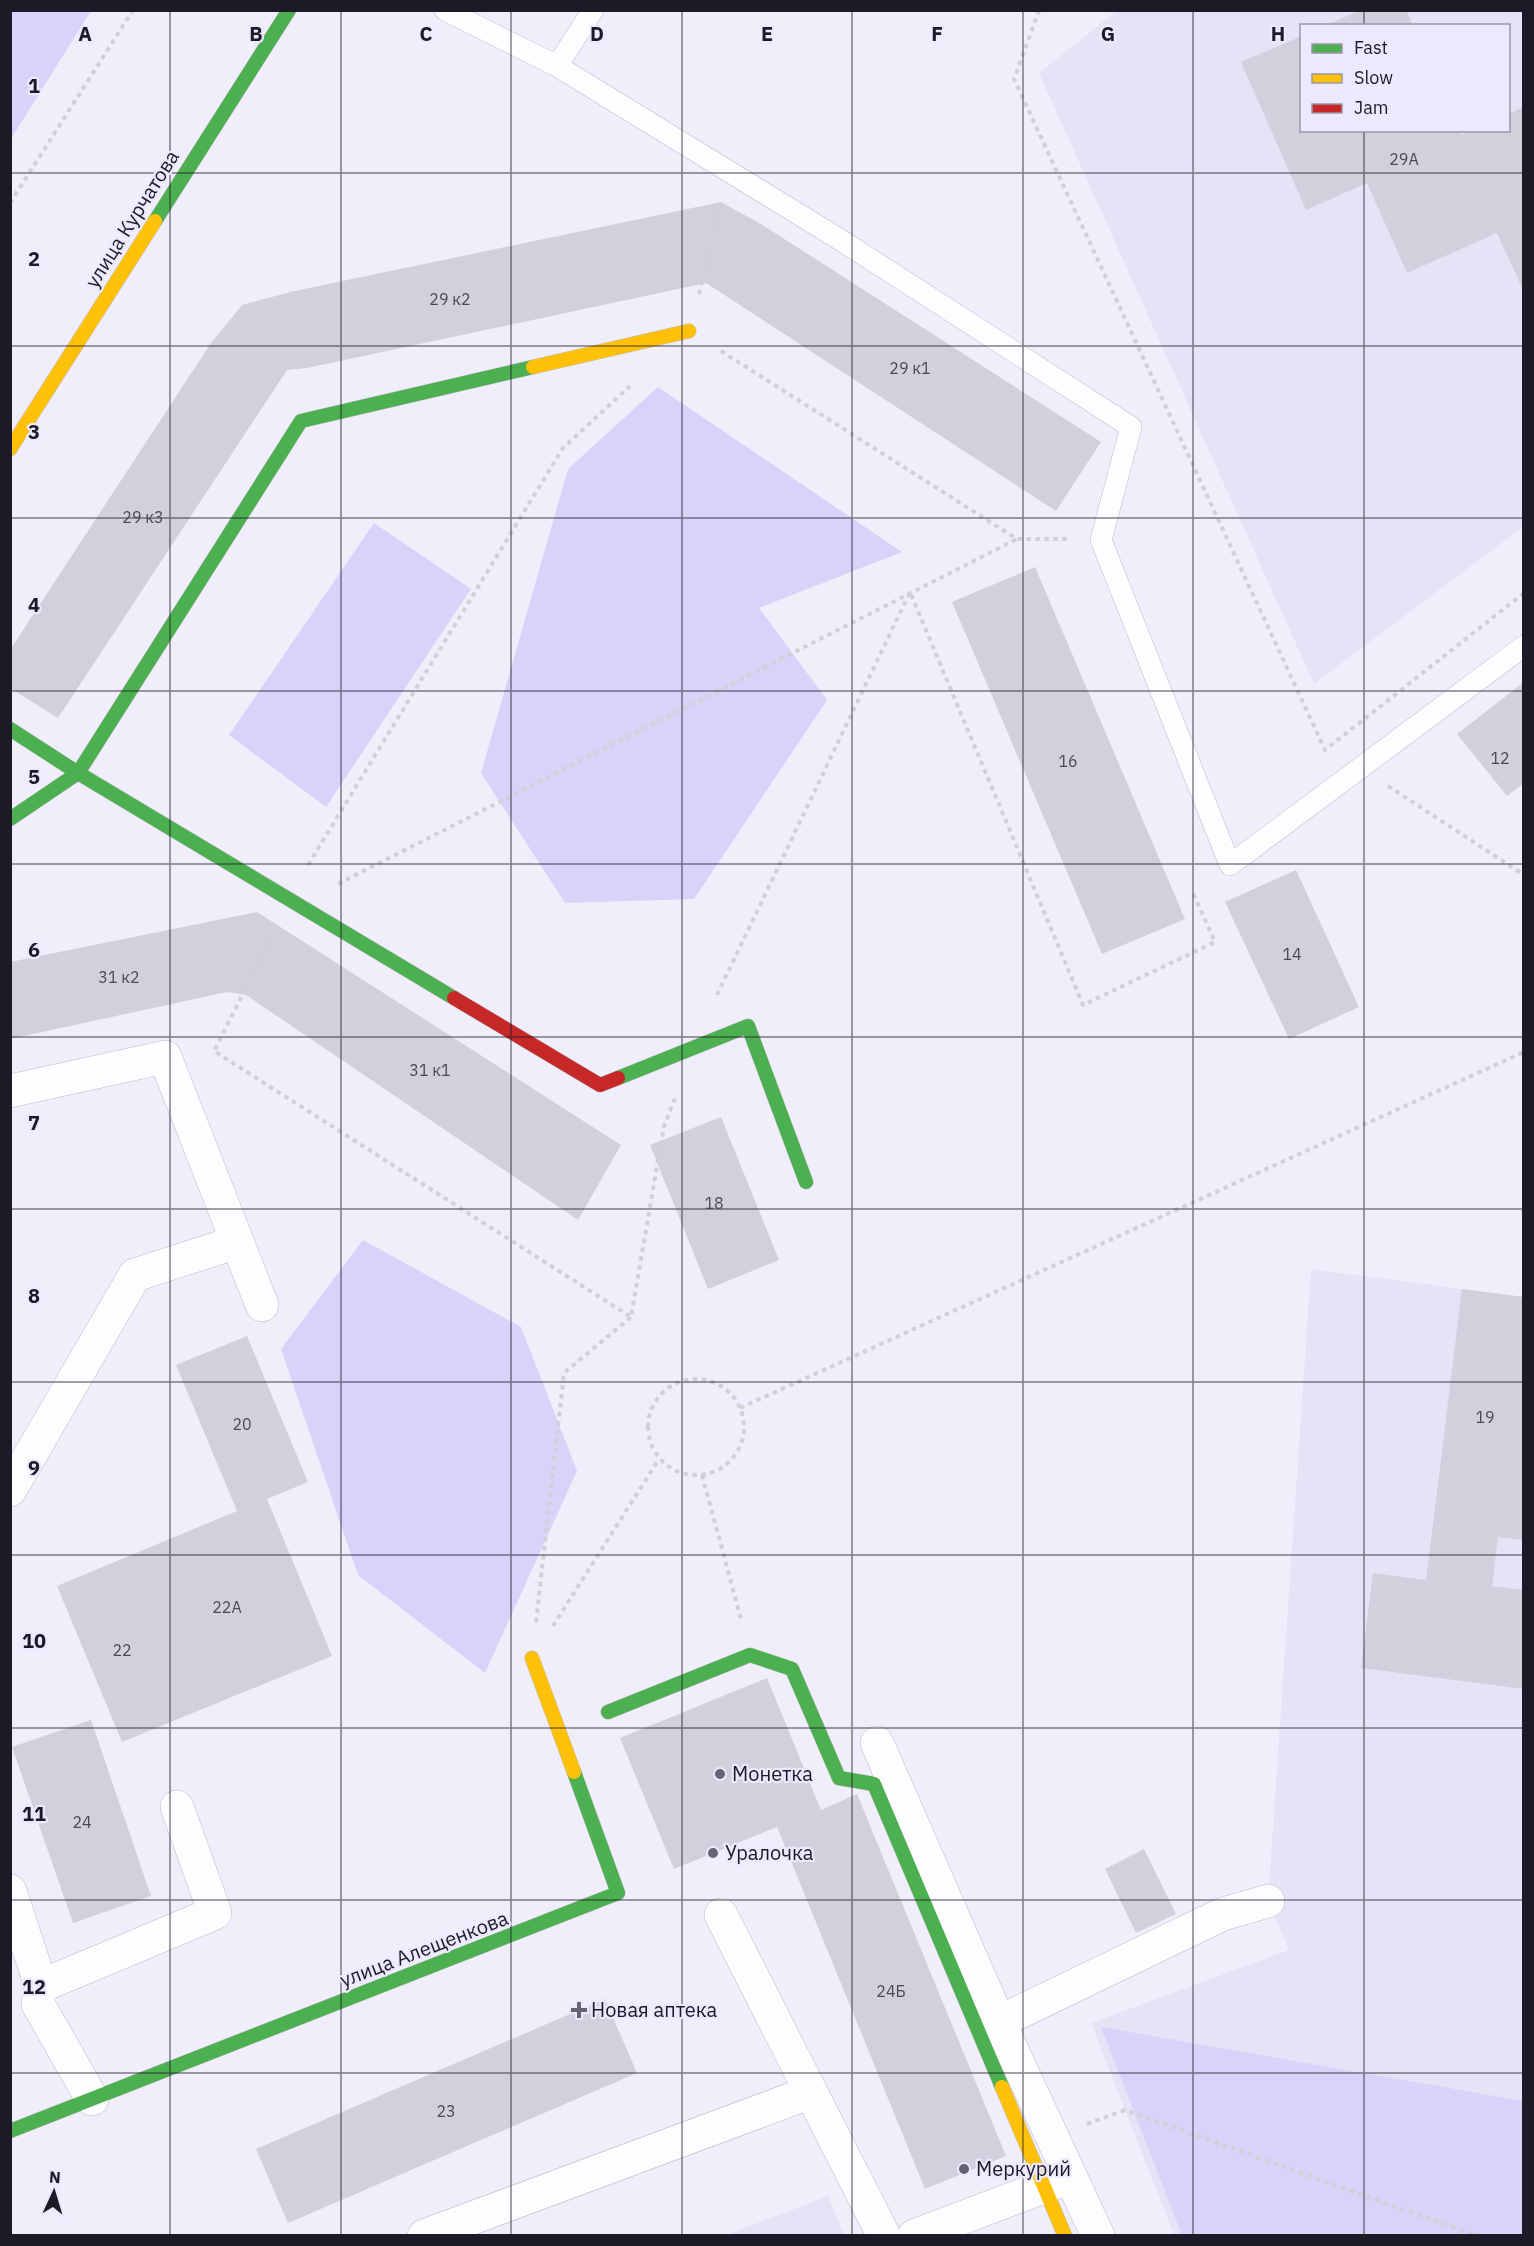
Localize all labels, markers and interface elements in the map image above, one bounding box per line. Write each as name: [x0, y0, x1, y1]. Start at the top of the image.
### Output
text: A: [78, 20, 92, 47]
text: B: [249, 20, 263, 47]
text: C: [419, 20, 433, 47]
text: D: [590, 20, 604, 47]
text: E: [761, 20, 773, 47]
text: F: [931, 20, 943, 47]
text: G: [1101, 20, 1115, 47]
text: H: [1271, 20, 1285, 47]
legend: [1300, 24, 1510, 132]
text: Fast: [1354, 36, 1388, 59]
text: Slow: [1354, 66, 1393, 89]
text: 1: [28, 72, 40, 99]
text: Jam: [1354, 96, 1389, 119]
street label: улица Курчатова: [78, 144, 185, 293]
house number: 29А: [1389, 149, 1419, 169]
text: 2: [28, 245, 40, 272]
house number: 29 к2: [429, 289, 471, 309]
house number: 29 к1: [889, 358, 931, 378]
text: 3: [28, 418, 40, 445]
house number: 29 к3: [122, 507, 164, 527]
text: 4: [28, 591, 40, 618]
house number: 12: [1490, 748, 1510, 768]
house number: 16: [1058, 751, 1078, 771]
text: 5: [28, 763, 40, 790]
text: 6: [28, 936, 40, 963]
house number: 14: [1282, 944, 1302, 964]
house number: 31 к2: [98, 967, 140, 987]
house number: 31 к1: [409, 1060, 451, 1080]
text: 7: [28, 1109, 40, 1136]
house number: 18: [704, 1193, 724, 1213]
text: 8: [28, 1282, 40, 1309]
house number: 19: [1475, 1407, 1495, 1427]
house number: 20: [232, 1414, 252, 1434]
text: 9: [28, 1454, 40, 1481]
house number: 22А: [212, 1597, 242, 1617]
text: 10: [22, 1627, 46, 1654]
house number: 22: [112, 1640, 132, 1660]
place label: Монетка: [732, 1760, 813, 1787]
marker: Монетка: [713, 1767, 727, 1781]
text: 11: [22, 1800, 46, 1827]
house number: 24: [72, 1812, 92, 1832]
place label: Уралочка: [725, 1839, 814, 1866]
marker: Уралочка: [706, 1846, 720, 1860]
street label: улица Алещенкова: [336, 1904, 512, 1993]
text: 12: [22, 1973, 46, 2000]
house number: 24Б: [876, 1981, 906, 2001]
place label: Новая аптека: [591, 1996, 718, 2023]
marker: Новая аптека: [572, 2003, 586, 2017]
house number: 23: [436, 2101, 456, 2121]
place label: Меркурий: [976, 2155, 1071, 2182]
north arrow: [24, 2162, 84, 2222]
marker: Меркурий: [957, 2162, 971, 2176]
text: N: [49, 2167, 62, 2187]

